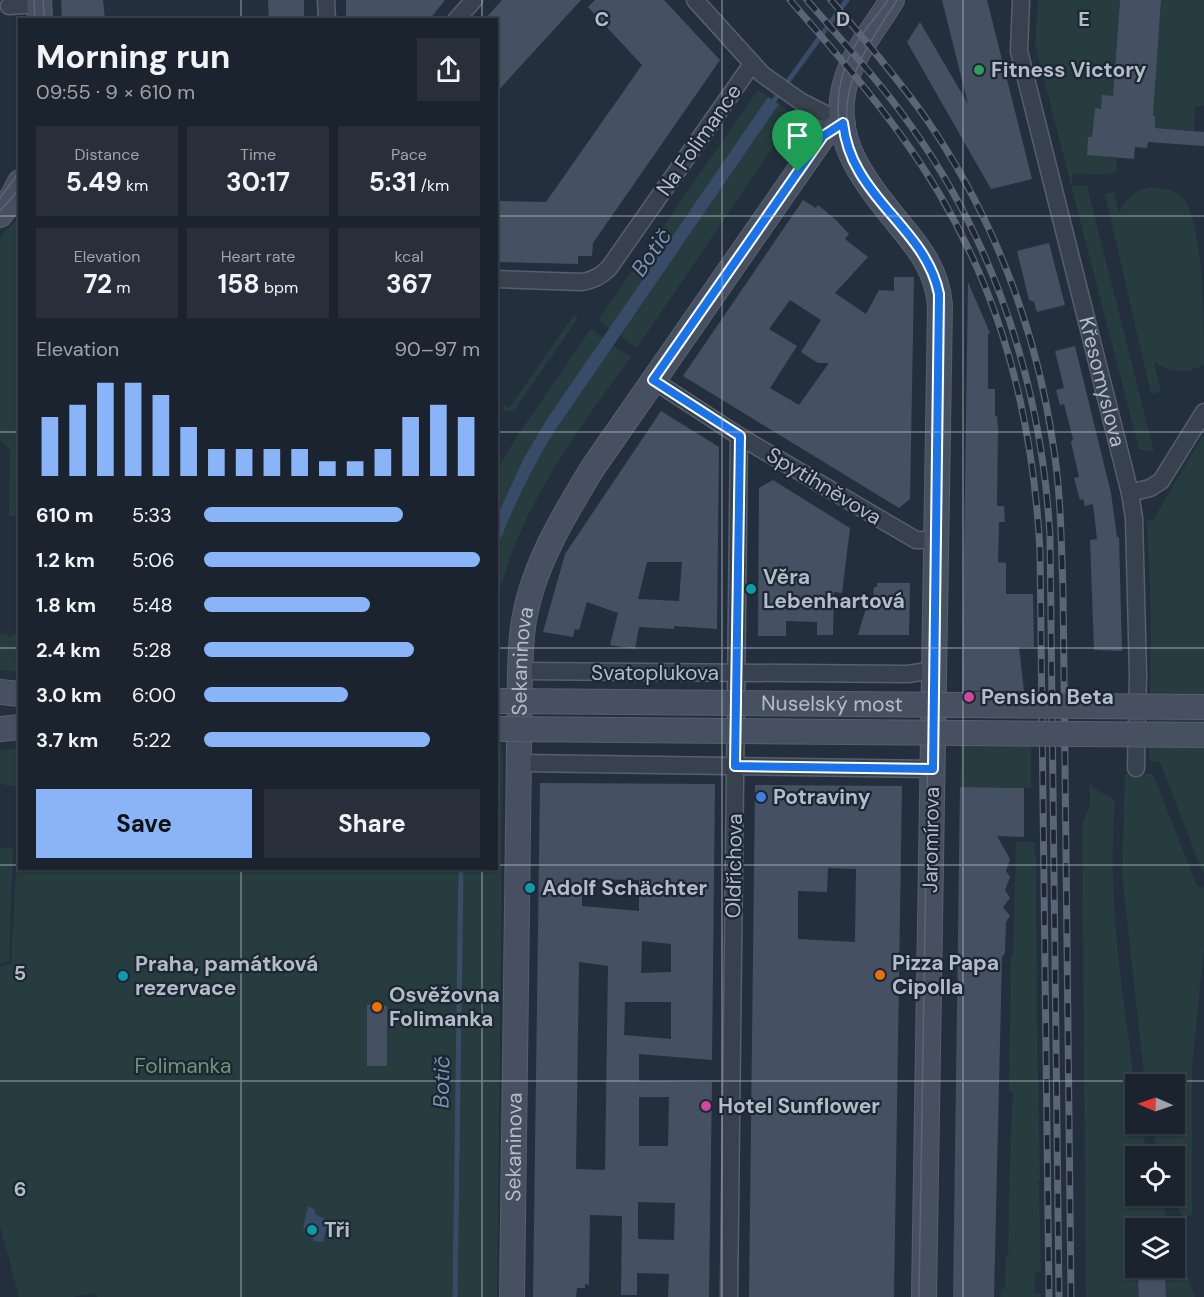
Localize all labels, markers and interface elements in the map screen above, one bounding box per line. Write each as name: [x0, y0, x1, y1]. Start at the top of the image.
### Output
text: C: [595, 6, 609, 32]
text: D: [836, 6, 850, 32]
text: E: [1078, 6, 1090, 32]
text: Morning run: [36, 35, 230, 78]
button: share: [417, 38, 480, 101]
place label: Fitness Victory: [991, 56, 1147, 84]
marker: Fitness Victory: [972, 63, 986, 77]
street label: Na Folimance: [650, 78, 748, 202]
text: 09:55 · 9 × 610 m: [36, 79, 195, 105]
pin: [772, 110, 823, 172]
icon: arrive: [781, 119, 814, 152]
text: Distance: [75, 144, 139, 165]
text: Time: [240, 144, 276, 165]
text: Pace: [391, 144, 427, 165]
text: 5.49: [66, 165, 122, 199]
text: 30:17: [226, 165, 290, 199]
text: 5:31: [369, 165, 416, 199]
text: km: [122, 175, 148, 196]
text: /km: [416, 175, 449, 196]
water label: Botič: [624, 222, 678, 282]
text: Elevation: [74, 246, 140, 267]
text: Heart rate: [221, 246, 295, 267]
text: kcal: [395, 246, 423, 267]
text: 72: [83, 267, 112, 301]
text: 158: [218, 267, 260, 301]
text: 367: [386, 267, 432, 301]
text: m: [112, 277, 131, 298]
text: bpm: [260, 277, 298, 298]
street label: Křesomyslova: [1072, 314, 1132, 450]
text: Elevation: [36, 336, 119, 362]
text: 90–97 m: [395, 336, 480, 362]
street label: Spytihněvova: [761, 441, 887, 531]
text: 610 m: [36, 502, 94, 528]
text: 5:33: [132, 502, 172, 528]
text: 1.2 km: [36, 547, 95, 573]
text: 5:06: [132, 547, 174, 573]
place label: Věra Lebenhartová: [763, 563, 905, 615]
marker: Věra Lebenhartová: [744, 582, 758, 596]
text: 1.8 km: [36, 592, 96, 618]
text: 5:48: [132, 592, 173, 618]
street label: Sekaninova: [505, 604, 540, 716]
text: 2.4 km: [36, 637, 101, 663]
text: 5:28: [132, 637, 172, 663]
street label: Svatoplukova: [591, 659, 719, 687]
text: 3.0 km: [36, 682, 101, 708]
text: 6:00: [132, 682, 176, 708]
place label: Pension Beta: [981, 683, 1114, 711]
street label: Nuselský most: [761, 689, 903, 718]
marker: Pension Beta: [962, 690, 976, 704]
text: 3.7 km: [36, 727, 98, 753]
text: 5:22: [132, 727, 171, 753]
place label: Potraviny: [773, 783, 871, 811]
street label: Jaromírova: [916, 787, 946, 893]
button: Save: [36, 789, 252, 858]
button: Share: [264, 789, 480, 858]
marker: Potraviny: [754, 790, 768, 804]
street label: Oldřichova: [719, 813, 749, 919]
place label: Adolf Schӓchter: [542, 874, 708, 902]
marker: Adolf Schӓchter: [523, 881, 537, 895]
place label: Pizza Papa Cipolla: [892, 949, 999, 1001]
place label: Praha, památková rezervace: [135, 950, 318, 1002]
text: 5: [14, 960, 26, 986]
marker: Pizza Papa Cipolla: [873, 968, 887, 982]
marker: Praha, památková rezervace: [116, 969, 130, 983]
place label: Osvěžovna Folimanka: [389, 981, 500, 1033]
marker: Osvěžovna Folimanka: [370, 1000, 384, 1014]
park label: Folimanka: [134, 1052, 232, 1080]
water label: Botič: [427, 1056, 456, 1109]
north arrow: [1125, 1074, 1185, 1134]
map controls: [1125, 1074, 1185, 1278]
street label: Sekaninova: [499, 1092, 529, 1202]
place label: Hotel Sunflower: [718, 1092, 880, 1120]
marker: Hotel Sunflower: [699, 1099, 713, 1113]
button: locate: [1125, 1146, 1185, 1206]
text: 6: [14, 1176, 26, 1202]
place label: Tři: [324, 1216, 350, 1244]
button: layers: [1125, 1218, 1185, 1278]
marker: Tři: [305, 1223, 319, 1237]

